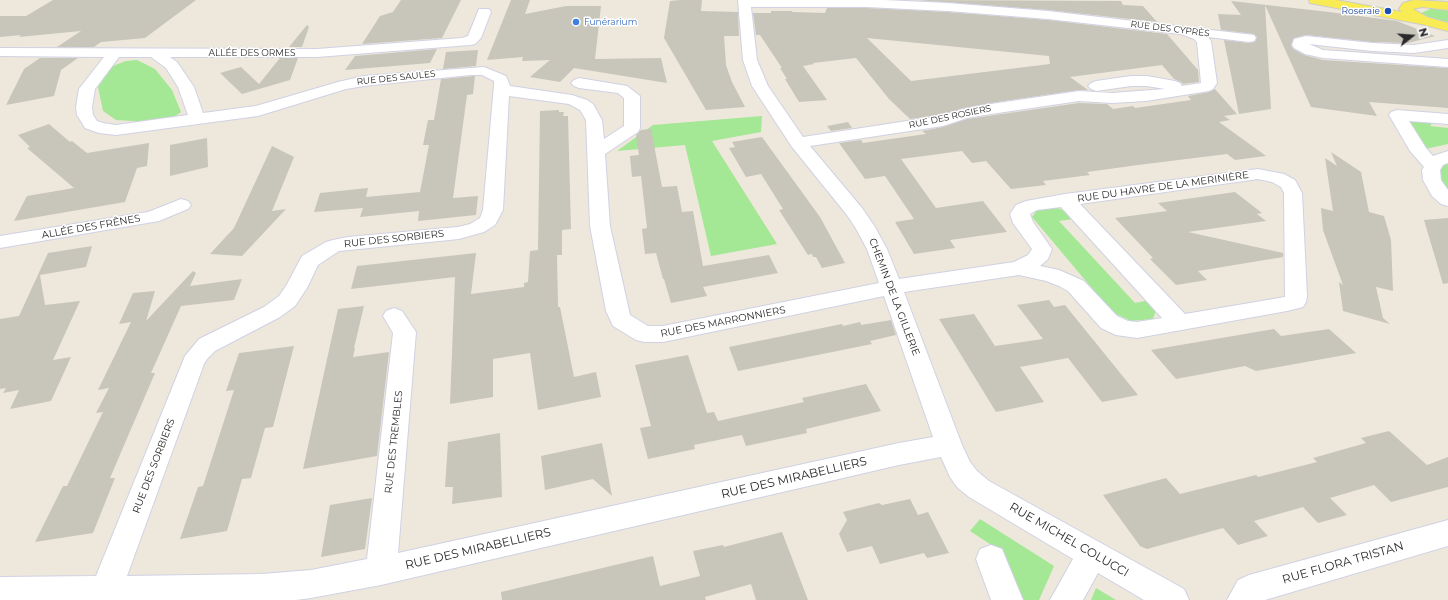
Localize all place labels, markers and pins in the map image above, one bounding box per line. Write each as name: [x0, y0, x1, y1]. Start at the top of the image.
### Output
place label: Roseraie: [1342, 6, 1380, 16]
marker: Roseraie: [1383, 6, 1393, 16]
marker: Funérarium: [571, 17, 581, 27]
place label: Funérarium: [584, 17, 637, 27]

